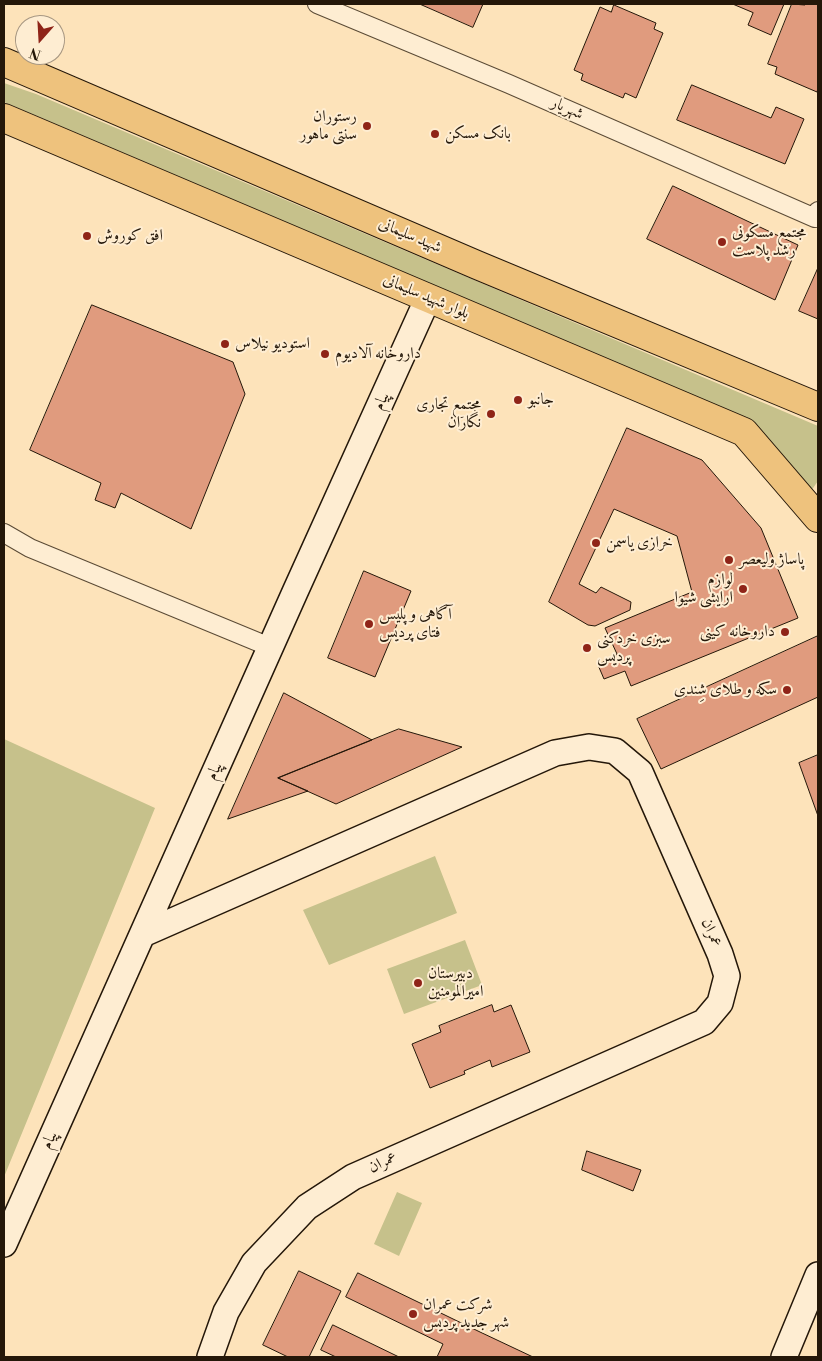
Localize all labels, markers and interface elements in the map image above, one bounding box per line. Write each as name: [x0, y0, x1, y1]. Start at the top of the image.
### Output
north arrow: [15, 15, 65, 65]
text: N: [27, 43, 44, 64]
street label: شهریار: [548, 93, 586, 125]
place label: رستوران سنتی ماهور: [300, 107, 357, 145]
marker: رستوران سنتی ماهور: [361, 120, 373, 132]
place label: بانک مسکن: [445, 124, 511, 144]
marker: بانک مسکن: [429, 128, 441, 140]
street label: شهید سلیمانی: [376, 214, 444, 258]
place label: مجتمع مسکونی رشد پلاست: [732, 223, 806, 261]
place label: افق کوروش: [97, 226, 163, 246]
marker: افق کوروش: [81, 230, 93, 242]
marker: مجتمع مسکونی رشد پلاست: [716, 236, 728, 248]
street label: بلوار شهید سلیمانی: [380, 270, 472, 324]
place label: استودیو نیلاس: [235, 334, 310, 354]
marker: استودیو نیلاس: [219, 338, 231, 350]
place label: داروخانه آلادیوم: [335, 344, 421, 364]
marker: داروخانه آلادیوم: [319, 348, 331, 360]
street label: پیام: [370, 389, 394, 413]
place label: جانبو: [528, 390, 554, 410]
marker: جانبو: [512, 394, 524, 406]
place label: مجتمع تجاری نگاران: [416, 395, 481, 433]
marker: مجتمع تجاری نگاران: [485, 408, 497, 420]
place label: خرازی یاسمن: [606, 533, 673, 553]
marker: خرازی یاسمن: [590, 537, 602, 549]
place label: پاساژ ولیعصر: [739, 550, 804, 570]
marker: پاساژ ولیعصر: [723, 554, 735, 566]
place label: لوازم ارایشی شیوا: [675, 570, 733, 608]
marker: لوازم ارایشی شیوا: [737, 583, 749, 595]
place label: آگاهی و پلیس فتای پردیس: [379, 605, 452, 643]
marker: آگاهی و پلیس فتای پردیس: [363, 618, 375, 630]
place label: داروخانه کینی: [700, 622, 775, 642]
marker: داروخانه کینی: [779, 626, 791, 638]
place label: سبزی خردکنی پردیس: [597, 629, 671, 667]
marker: سبزی خردکنی پردیس: [581, 642, 593, 654]
place label: سکه و طلای شِندی: [674, 680, 777, 700]
marker: سکه و طلای شِندی: [781, 684, 793, 696]
street label: پیام: [203, 759, 227, 783]
street label: عمران: [696, 916, 726, 950]
place label: دبیرستان امیرالمومنین: [428, 964, 483, 1002]
marker: دبیرستان امیرالمومنین: [412, 977, 424, 989]
street label: پیام: [38, 1128, 62, 1152]
street label: عمران: [366, 1148, 400, 1178]
place label: شرکت عمران شهر جدید پردیس: [423, 1295, 509, 1333]
marker: شرکت عمران شهر جدید پردیس: [407, 1308, 419, 1320]

